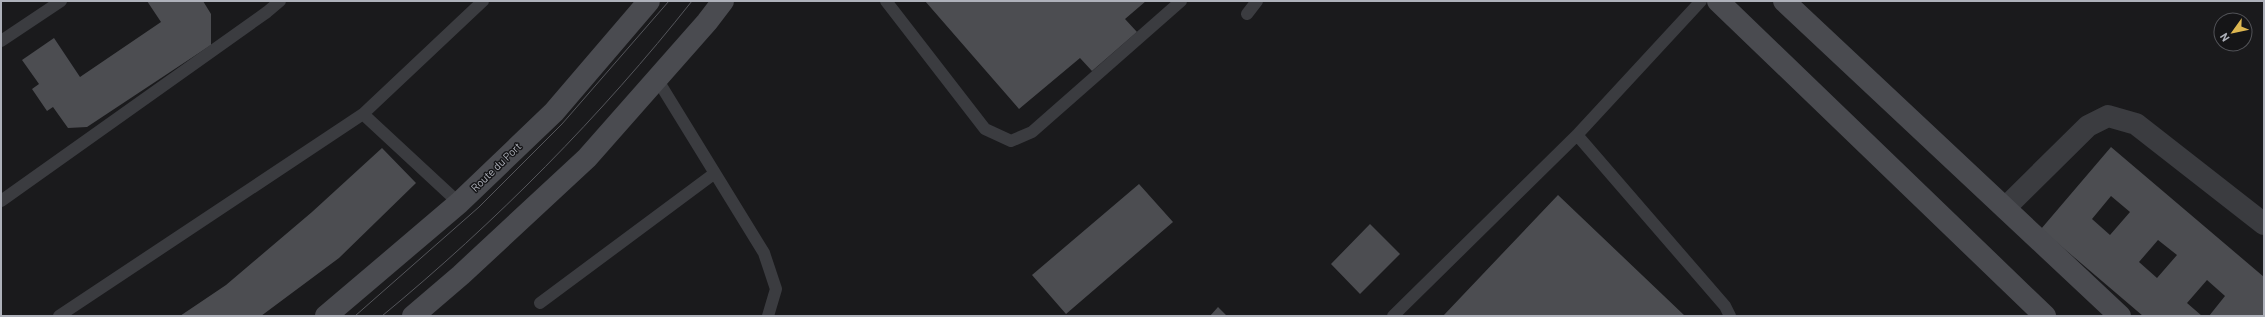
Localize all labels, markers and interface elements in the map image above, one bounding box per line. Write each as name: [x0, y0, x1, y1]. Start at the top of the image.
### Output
north arrow: [2213, 12, 2253, 52]
text: N: [2217, 31, 2232, 44]
street label: Route du Port: [468, 139, 524, 194]

